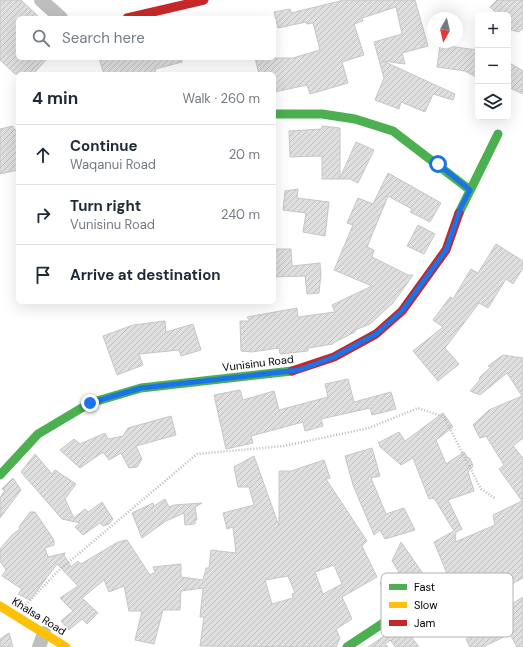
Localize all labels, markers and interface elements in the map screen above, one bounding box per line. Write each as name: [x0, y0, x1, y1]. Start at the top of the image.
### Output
north arrow: [427, 12, 463, 48]
map controls: [475, 12, 511, 120]
button: +: [475, 12, 511, 48]
search box: [16, 16, 276, 60]
icon: search: [30, 27, 52, 49]
text: Search here: [62, 28, 145, 48]
button: −: [475, 48, 511, 84]
button: layers: [475, 84, 511, 120]
text: 4 min: [32, 87, 78, 109]
text: Walk · 260 m: [182, 90, 260, 107]
text: Continue: [70, 136, 138, 156]
icon: ahead: [32, 144, 54, 166]
text: 20 m: [229, 146, 260, 163]
route start: [429, 155, 447, 173]
text: Waqanui Road: [70, 156, 156, 173]
text: Turn right: [70, 196, 141, 216]
icon: right: [32, 204, 54, 226]
text: 240 m: [221, 206, 260, 223]
text: Vunisinu Road: [70, 216, 155, 233]
icon: arrive: [32, 264, 54, 286]
text: Arrive at destination: [70, 265, 221, 285]
street label: Vunisinu Road: [222, 352, 295, 374]
route end: [81, 394, 99, 412]
legend: [381, 573, 513, 637]
text: Fast: [414, 580, 435, 594]
street label: Khalsa Road: [9, 594, 69, 638]
text: Slow: [414, 598, 438, 612]
text: Jam: [414, 616, 435, 630]

